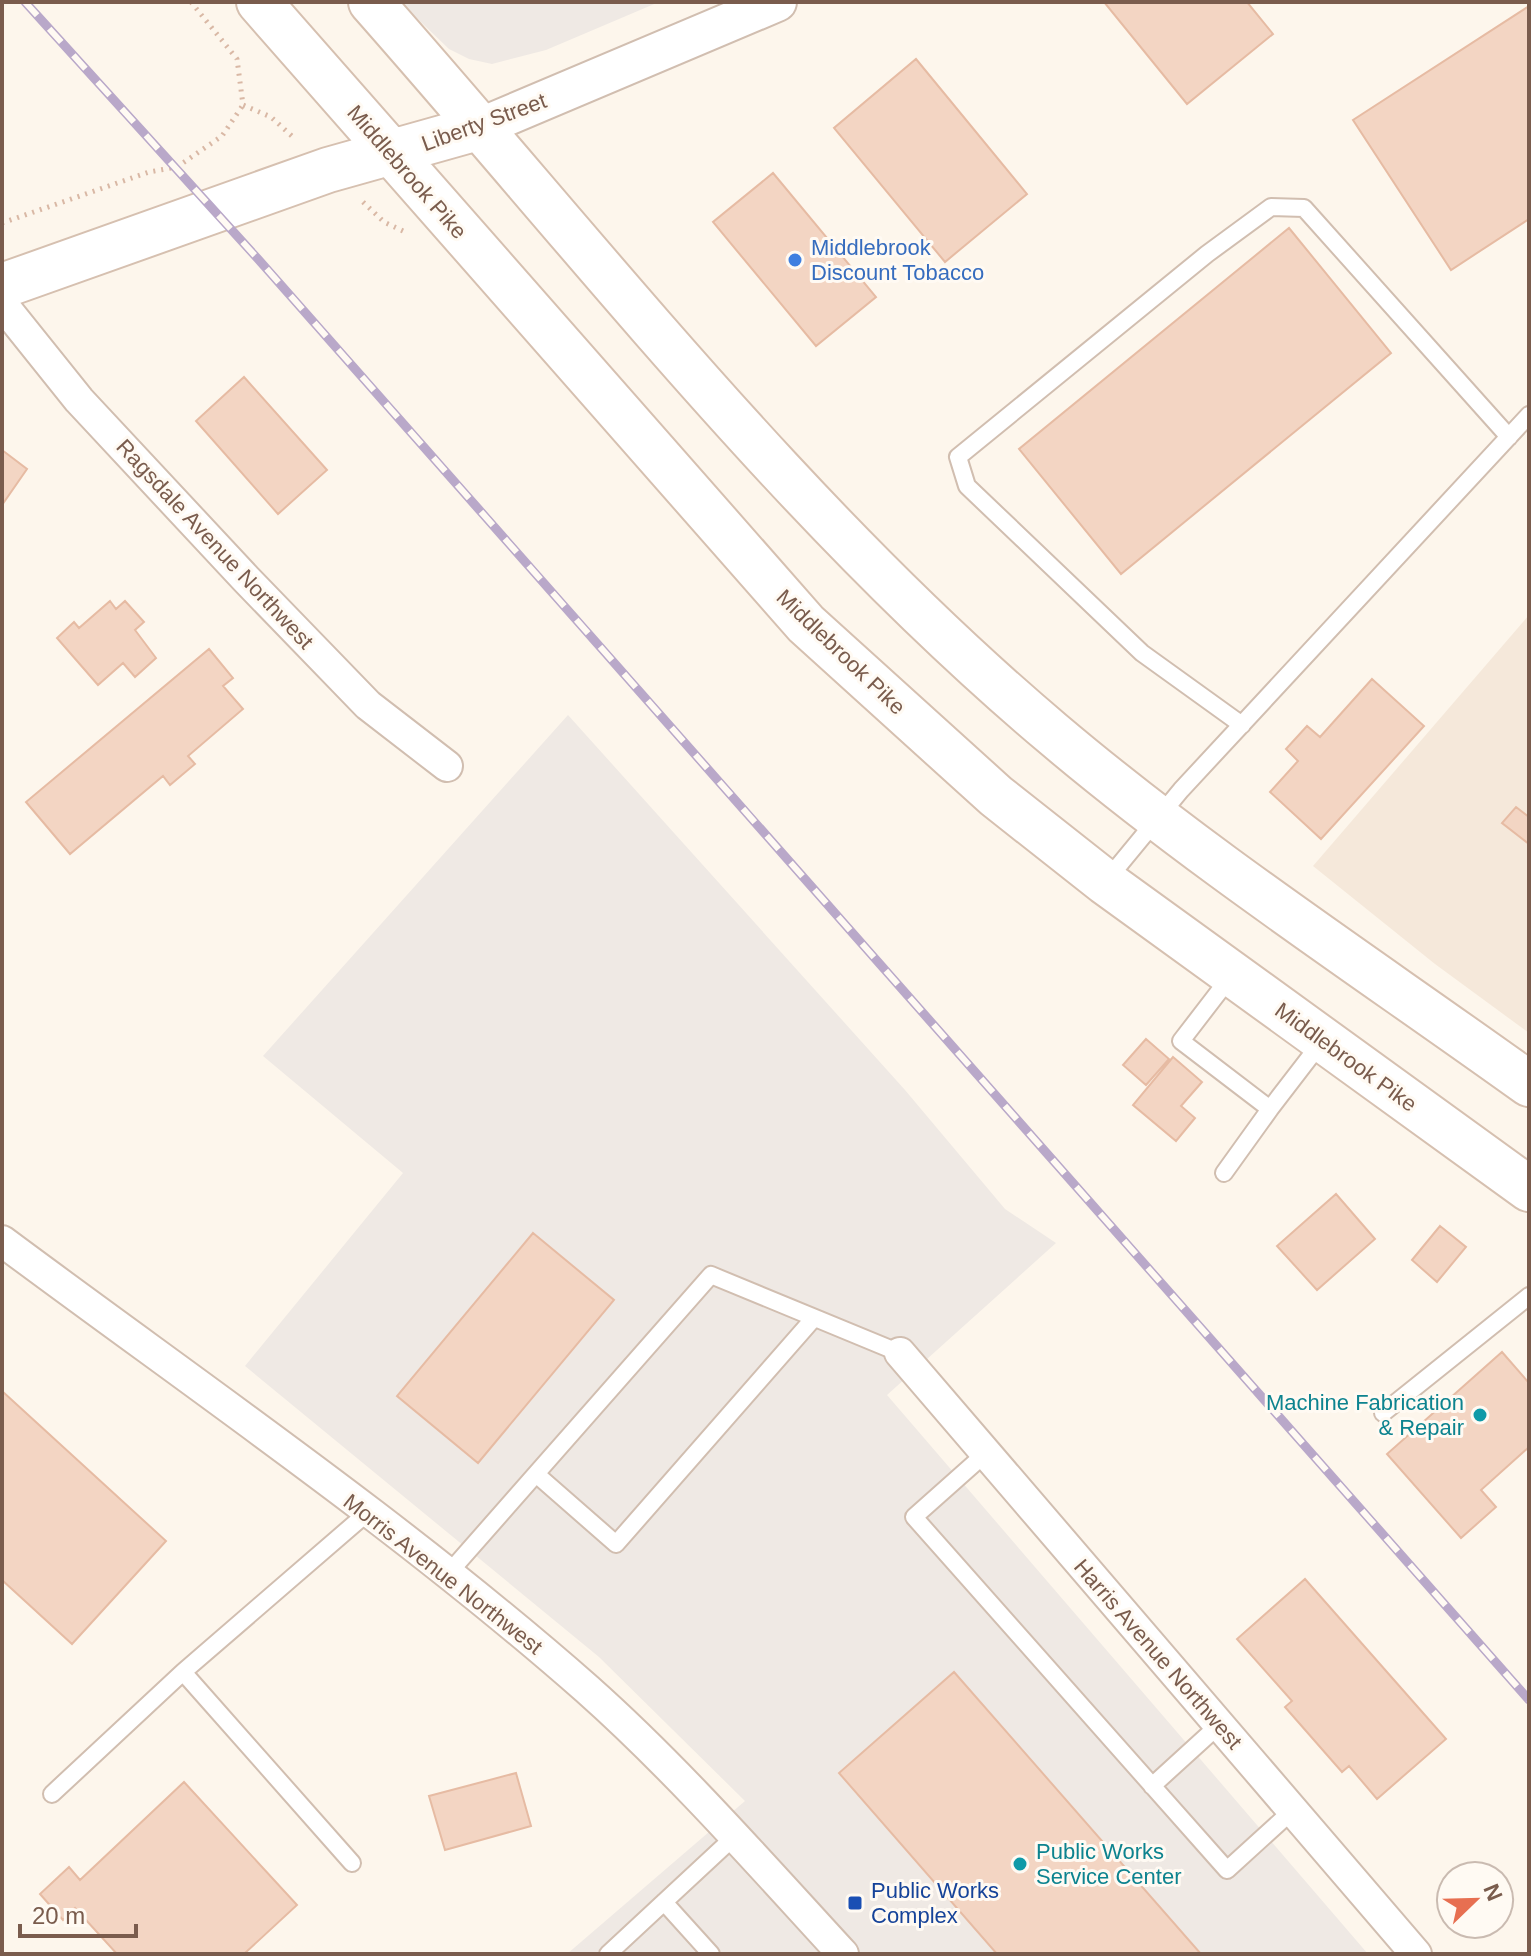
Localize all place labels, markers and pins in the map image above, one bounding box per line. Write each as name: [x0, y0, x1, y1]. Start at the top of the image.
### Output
place label: Middlebrook Discount Tobacco: [811, 235, 984, 285]
marker: Middlebrook Discount Tobacco: [786, 251, 804, 269]
place label: Machine Fabrication & Repair: [1266, 1390, 1464, 1440]
marker: Machine Fabrication & Repair: [1471, 1406, 1489, 1424]
place label: Public Works Service Center: [1036, 1839, 1182, 1889]
marker: Public Works Service Center: [1011, 1855, 1029, 1873]
place label: Public Works Complex: [871, 1878, 999, 1928]
marker: Public Works Complex: [846, 1894, 864, 1912]

